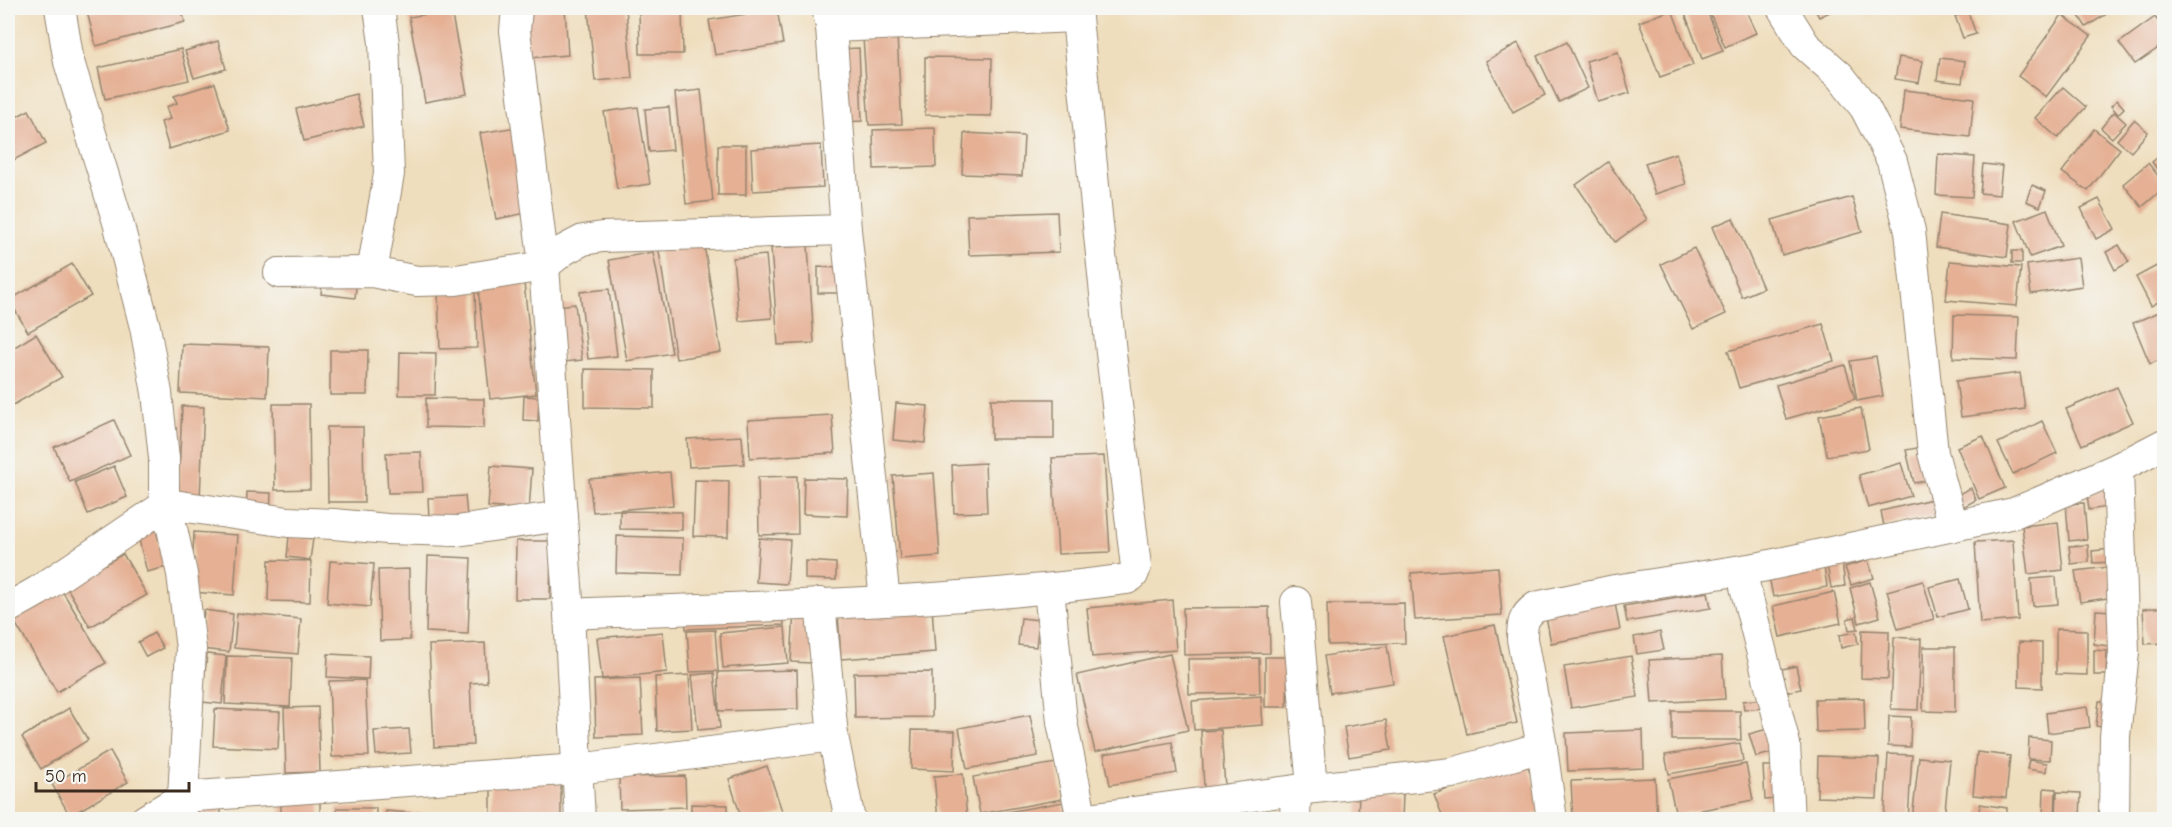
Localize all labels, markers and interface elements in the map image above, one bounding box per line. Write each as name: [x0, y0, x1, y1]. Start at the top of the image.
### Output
scale bar: [36, 755, 189, 793]
text: 50 m: [45, 766, 87, 787]

